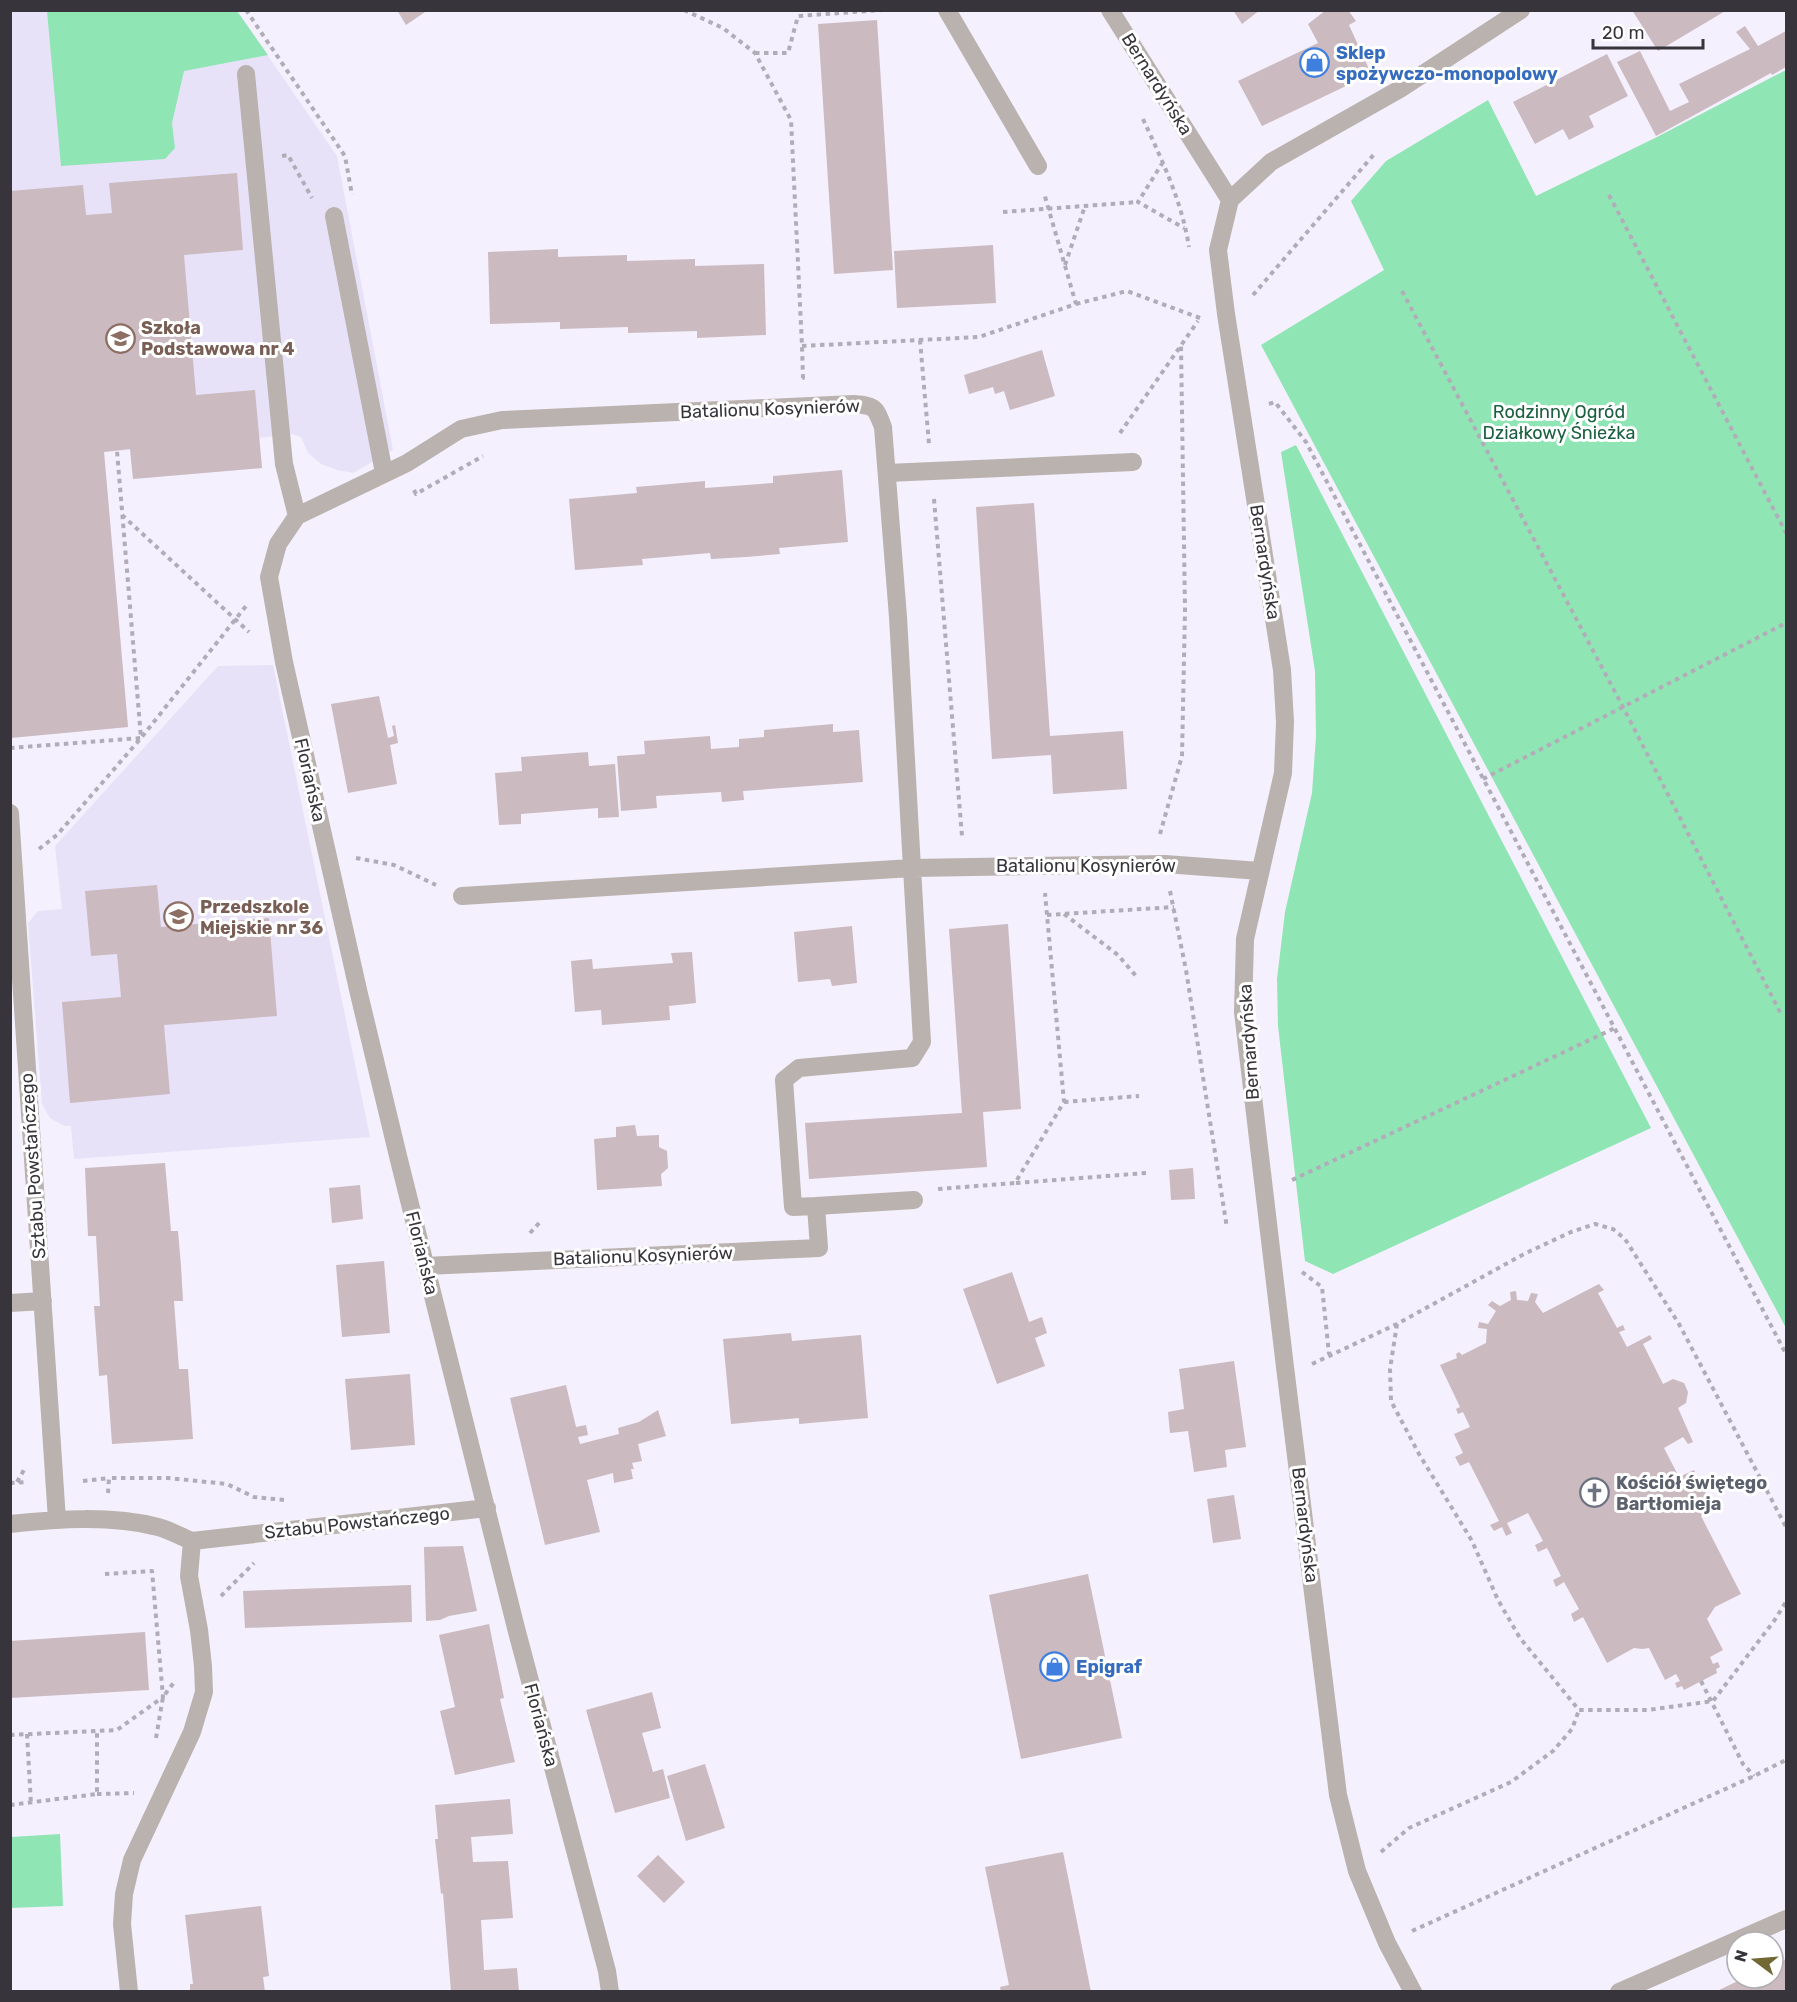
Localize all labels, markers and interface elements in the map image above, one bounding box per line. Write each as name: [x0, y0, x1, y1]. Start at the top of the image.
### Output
scale bar: [1593, 12, 1702, 50]
text: 20 m: [1602, 22, 1644, 44]
street label: Bernardyńska: [1117, 29, 1197, 139]
place label: Sklep spożywczo-monopolowy: [1336, 42, 1558, 85]
shop icon: Sklep spożywczo-monopolowy: [1299, 47, 1331, 79]
place label: Szkoła Podstawowa nr 4: [141, 317, 294, 360]
school or university icon: Szkoła Podstawowa nr 4: [104, 322, 136, 354]
street label: Batalionu Kosynierów: [680, 395, 860, 423]
park label: Rodzinny Ogród Działkowy Śnieżka: [1483, 401, 1635, 444]
street label: Bernardyńska: [1245, 503, 1285, 621]
street label: Floriańska: [290, 736, 330, 824]
street label: Batalionu Kosynierów: [996, 855, 1176, 877]
place label: Przedszkole Miejskie nr 36: [200, 896, 323, 939]
school or university icon: Przedszkole Miejskie nr 36: [163, 901, 195, 933]
street label: Bernardyńska: [1234, 983, 1264, 1101]
street label: Sztabu Powstańczego: [16, 1072, 50, 1260]
street label: Floriańska: [401, 1209, 443, 1297]
street label: Batalionu Kosynierów: [553, 1242, 733, 1270]
street label: Bernardyńska: [1287, 1466, 1323, 1584]
place label: Kościół świętego Bartłomieja: [1616, 1472, 1767, 1515]
church icon: Kościół świętego Bartłomieja: [1579, 1477, 1611, 1509]
street label: Sztabu Powstańczego: [263, 1502, 451, 1544]
shop icon: Epigraf: [1039, 1651, 1071, 1683]
place label: Epigraf: [1076, 1656, 1142, 1678]
street label: Floriańska: [519, 1681, 563, 1769]
north arrow: [1725, 1930, 1785, 1990]
text: N: [1730, 1948, 1752, 1964]

